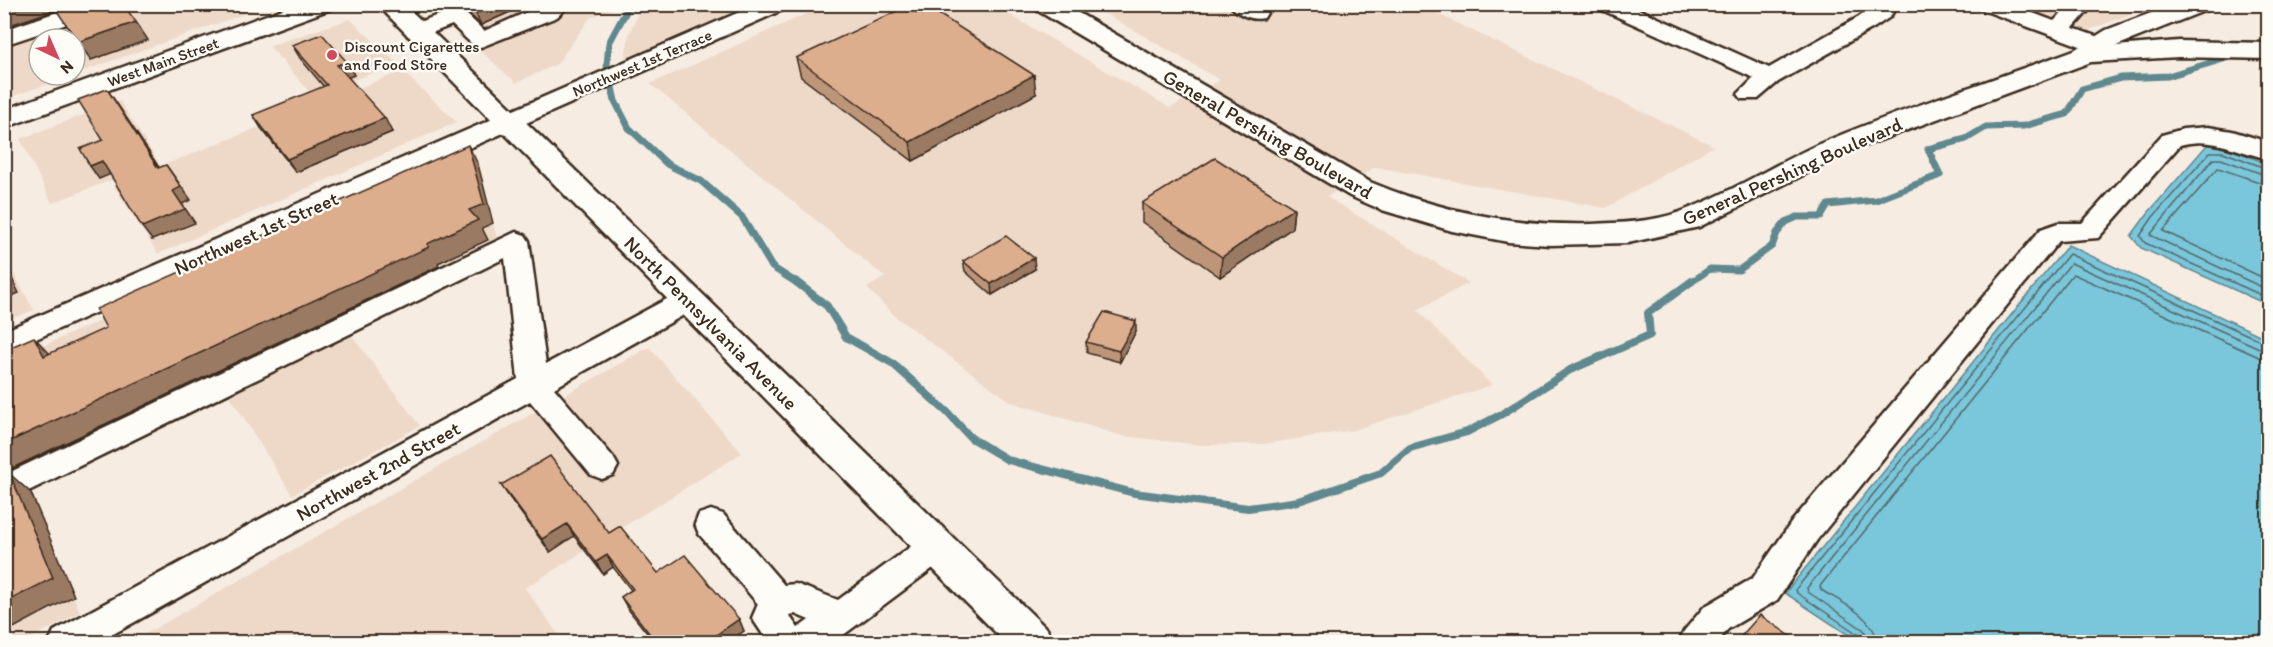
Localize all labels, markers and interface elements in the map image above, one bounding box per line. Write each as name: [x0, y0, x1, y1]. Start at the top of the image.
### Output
street label: Northwest 1st Terrace: [569, 25, 715, 101]
north arrow: [27, 27, 87, 87]
street label: West Main Street: [105, 33, 221, 91]
place label: Discount Cigarettes and Food Store: [344, 37, 479, 74]
marker: Discount Cigarettes and Food Store: [325, 48, 339, 62]
text: N: [57, 57, 78, 78]
street label: General Pershing Boulevard: [1159, 64, 1377, 204]
street label: General Pershing Boulevard: [1678, 111, 1906, 230]
street label: Northwest 1st Street: [170, 186, 342, 280]
street label: North Pennsylvania Avenue: [619, 231, 803, 415]
street label: Northwest 2nd Street: [292, 416, 465, 526]

